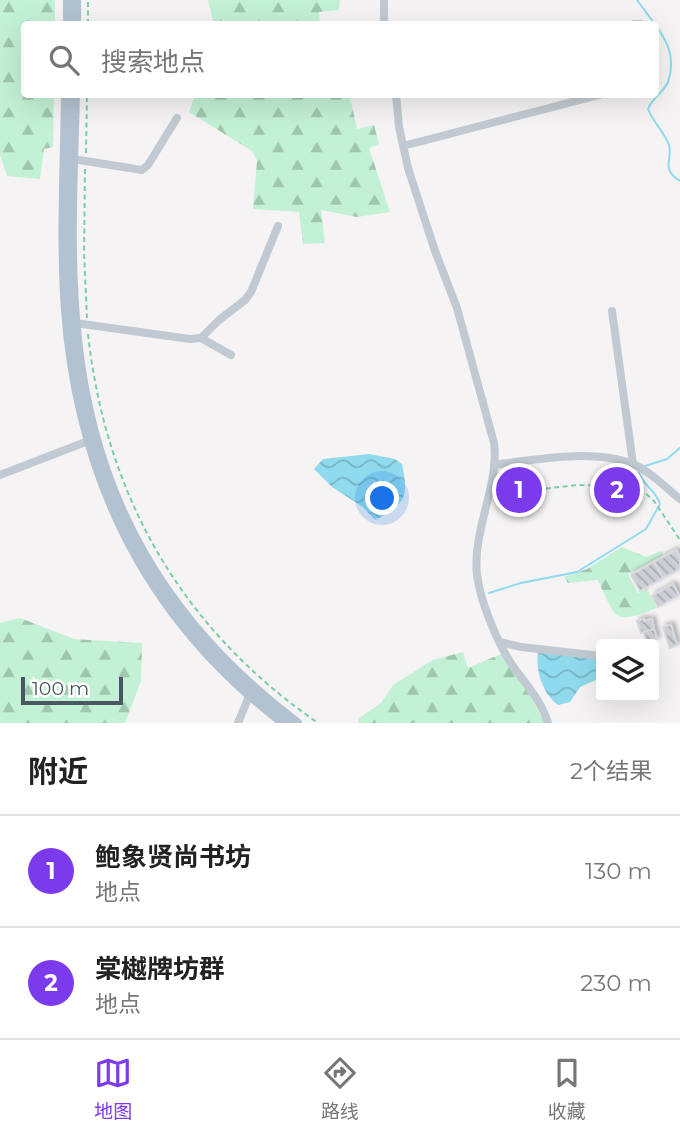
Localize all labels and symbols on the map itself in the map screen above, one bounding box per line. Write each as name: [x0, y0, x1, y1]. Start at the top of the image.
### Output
pin: 1: [496, 464, 542, 516]
pin: 2: [594, 464, 640, 516]
your location: [365, 481, 399, 515]
scale bar: [21, 674, 122, 706]

